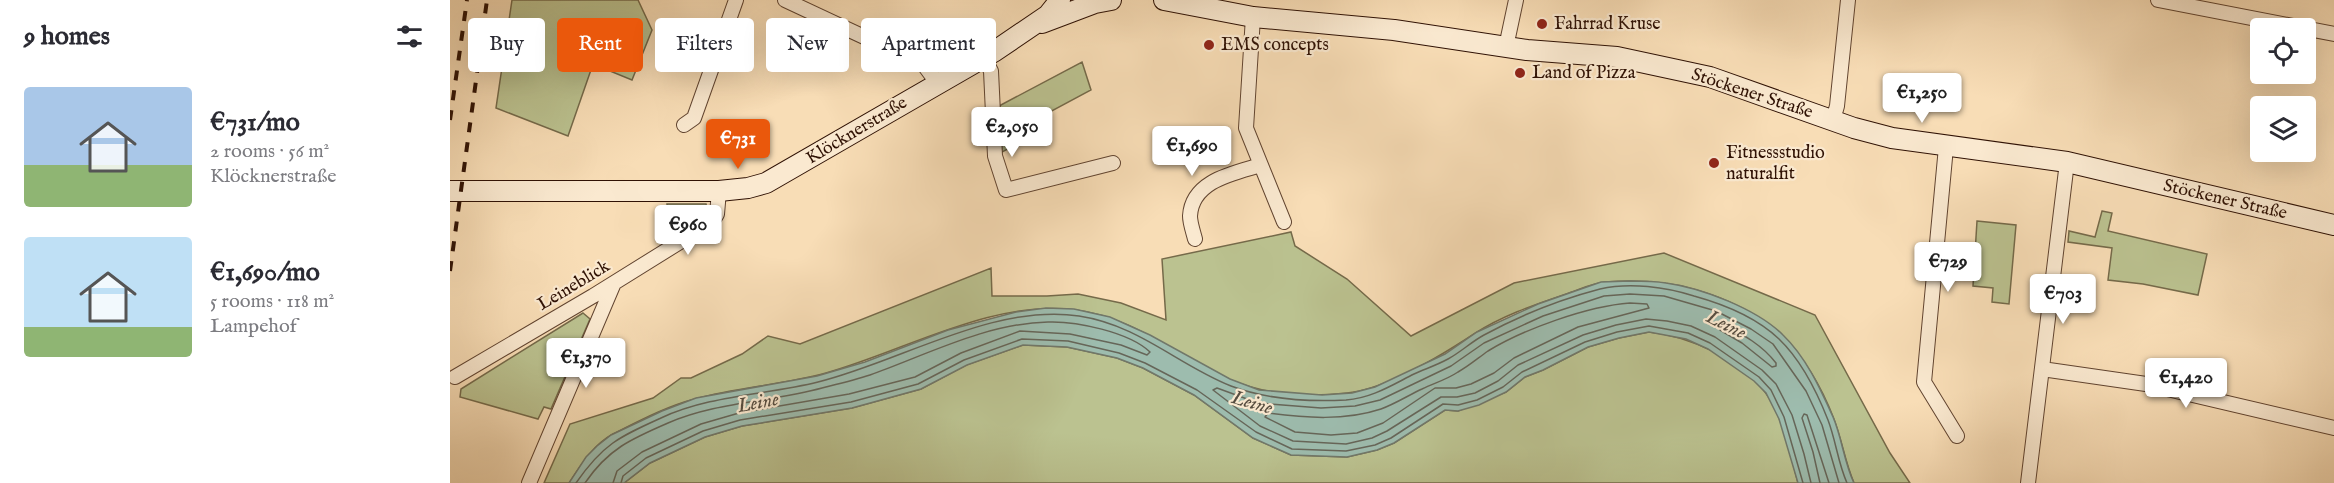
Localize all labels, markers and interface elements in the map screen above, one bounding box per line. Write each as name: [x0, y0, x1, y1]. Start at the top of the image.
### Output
place label: Fahrrad Kruse: [1554, 13, 1661, 36]
marker: Fahrrad Kruse: [1535, 17, 1549, 31]
chip: Buy: [468, 18, 545, 72]
chip: Rent: [557, 18, 643, 72]
chip: Filters: [655, 18, 754, 72]
chip: New: [766, 18, 849, 72]
chip: Apartment: [861, 18, 996, 72]
map controls: [2250, 18, 2316, 162]
button: locate: [2250, 18, 2316, 84]
text: 9 homes: [24, 20, 110, 53]
icon: filters: [393, 20, 426, 53]
place label: EMS concepts: [1221, 34, 1329, 57]
marker: EMS concepts: [1202, 38, 1216, 52]
place label: Land of Pizza: [1532, 62, 1636, 85]
street label: Stöckener Straße: [1688, 64, 1816, 124]
marker: Land of Pizza: [1513, 66, 1527, 80]
pin: €1,250: [1873, 73, 1971, 124]
text: €1,250: [1897, 80, 1947, 105]
street label: Klöcknerstraße: [802, 92, 912, 170]
button: layers: [2250, 96, 2316, 162]
text: €731/mo: [210, 106, 300, 139]
pin: €2,050: [963, 107, 1061, 158]
icon: home: [72, 111, 144, 183]
text: €2,050: [985, 114, 1039, 139]
pin: €731: [702, 119, 774, 170]
text: €731: [720, 126, 756, 151]
pin: €1,690: [1143, 126, 1241, 177]
text: €1,690: [1166, 133, 1218, 158]
text: 2 rooms · 56 m²: [210, 139, 329, 164]
place label: Fitnessstudio naturalfit: [1726, 142, 1825, 186]
marker: Fitnessstudio naturalfit: [1707, 156, 1721, 170]
text: Klöcknerstraße: [210, 164, 336, 189]
street label: Stöckener Straße: [2161, 175, 2289, 225]
pin: €960: [652, 205, 724, 256]
text: €960: [669, 212, 707, 237]
pin: €729: [1912, 242, 1984, 293]
text: €729: [1928, 249, 1968, 274]
street label: Leineblick: [534, 255, 615, 317]
text: €1,690/mo: [210, 256, 320, 289]
icon: home: [72, 261, 144, 333]
pin: €703: [2027, 274, 2099, 325]
text: €703: [2044, 281, 2082, 306]
text: 5 rooms · 118 m²: [210, 289, 334, 314]
water label: Leine: [1701, 304, 1750, 345]
text: Lampehof: [210, 314, 297, 339]
pin: €1,370: [537, 338, 635, 389]
text: €1,370: [560, 345, 612, 370]
pin: €1,420: [2137, 358, 2235, 409]
text: €1,420: [2159, 365, 2213, 390]
water label: Leine: [1228, 385, 1276, 421]
water label: Leine: [734, 387, 781, 419]

